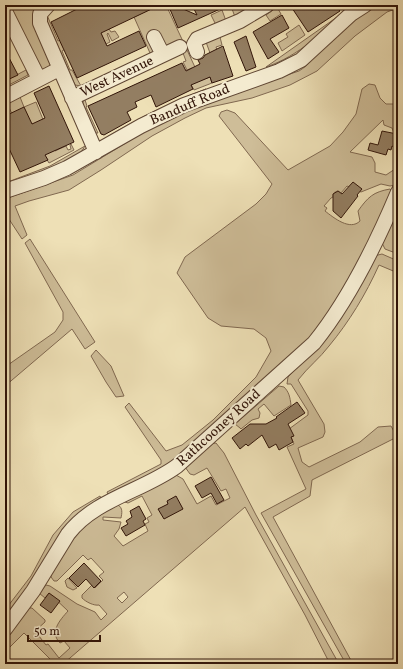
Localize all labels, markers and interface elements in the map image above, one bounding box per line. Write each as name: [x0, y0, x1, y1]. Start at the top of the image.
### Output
street label: West Avenue: [77, 52, 157, 102]
street label: Banduff Road: [147, 80, 233, 130]
street label: Rathcooney Road: [173, 385, 265, 471]
scale bar: [28, 617, 100, 643]
text: 50 m: [34, 624, 60, 640]

